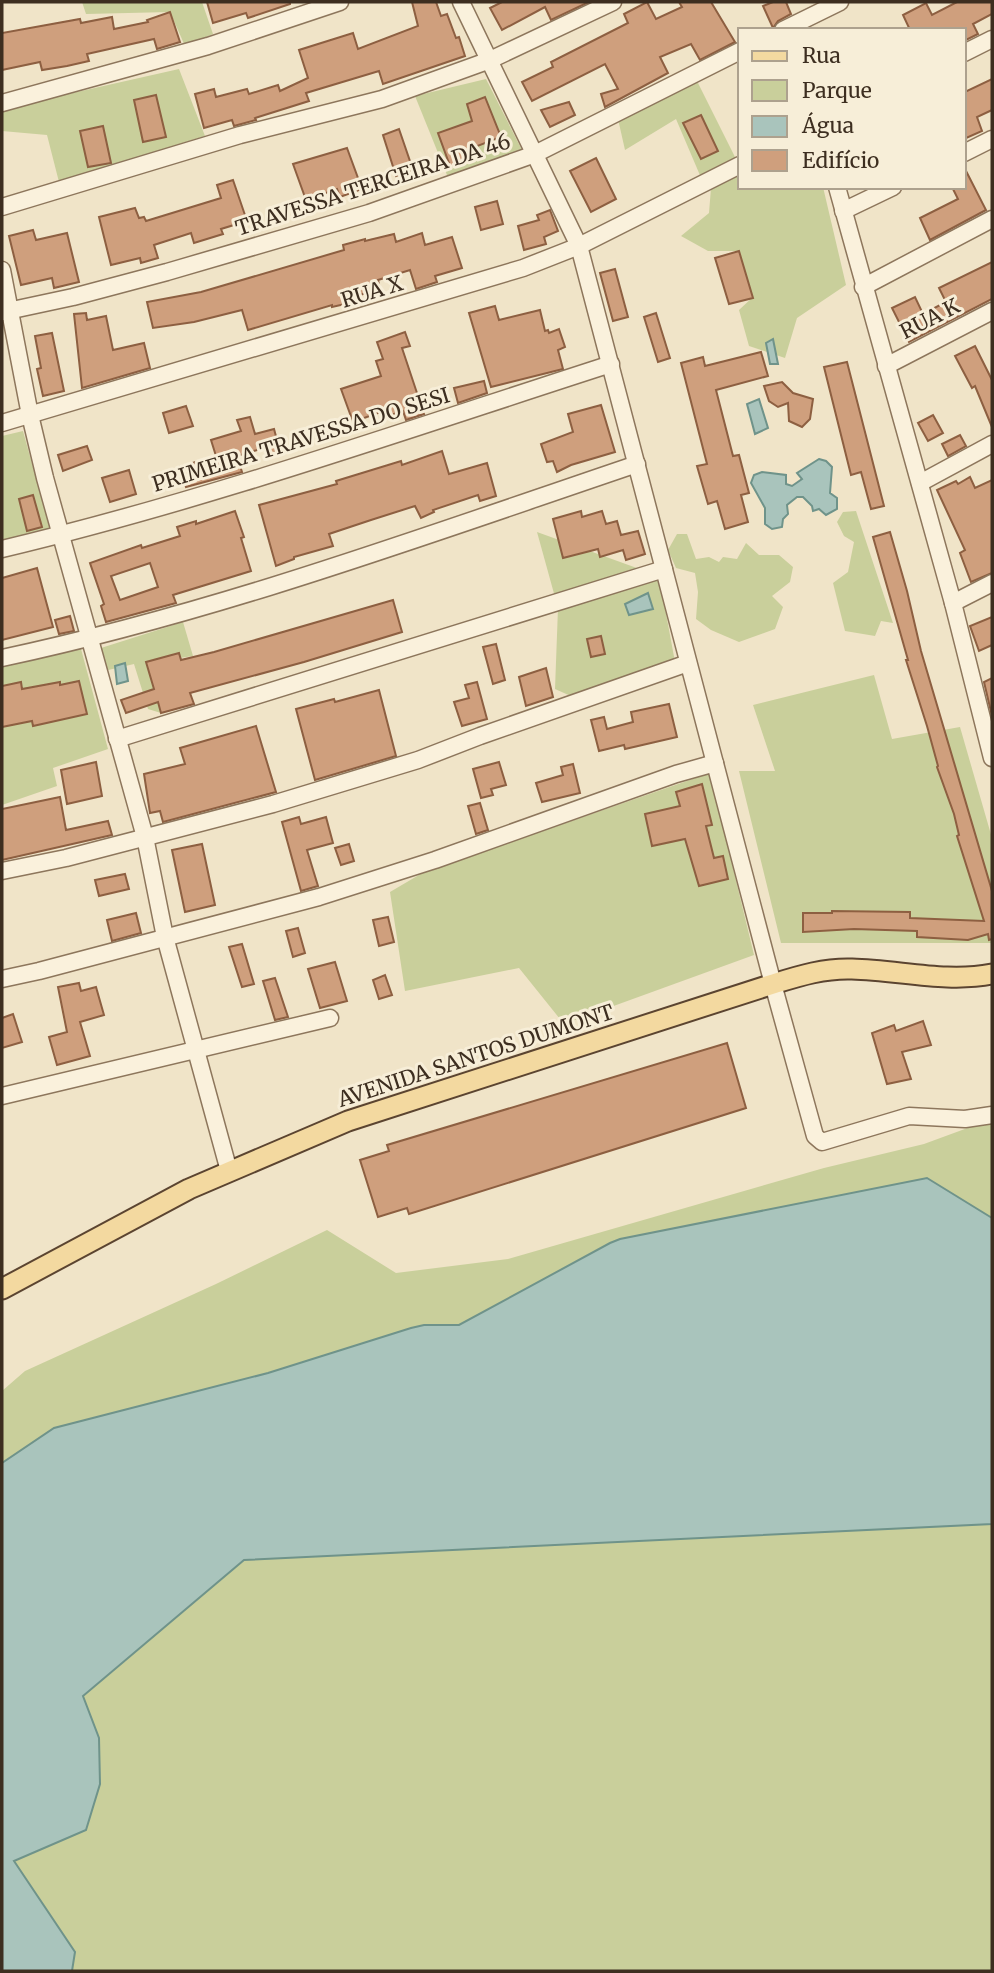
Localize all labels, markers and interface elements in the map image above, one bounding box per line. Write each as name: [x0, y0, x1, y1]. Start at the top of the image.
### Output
legend: [738, 28, 966, 189]
text: Rua: [802, 42, 841, 69]
text: Parque: [802, 77, 872, 104]
text: Água: [801, 111, 854, 139]
street label: TRAVESSA TERCEIRA DA 46: [232, 127, 514, 242]
text: Edifício: [802, 147, 879, 174]
street label: RUA X: [338, 269, 406, 314]
street label: RUA K: [895, 292, 965, 345]
street label: PRIMEIRA TRAVESSA DO SESI: [149, 381, 453, 498]
street label: AVENIDA SANTOS DUMONT: [333, 998, 618, 1113]

